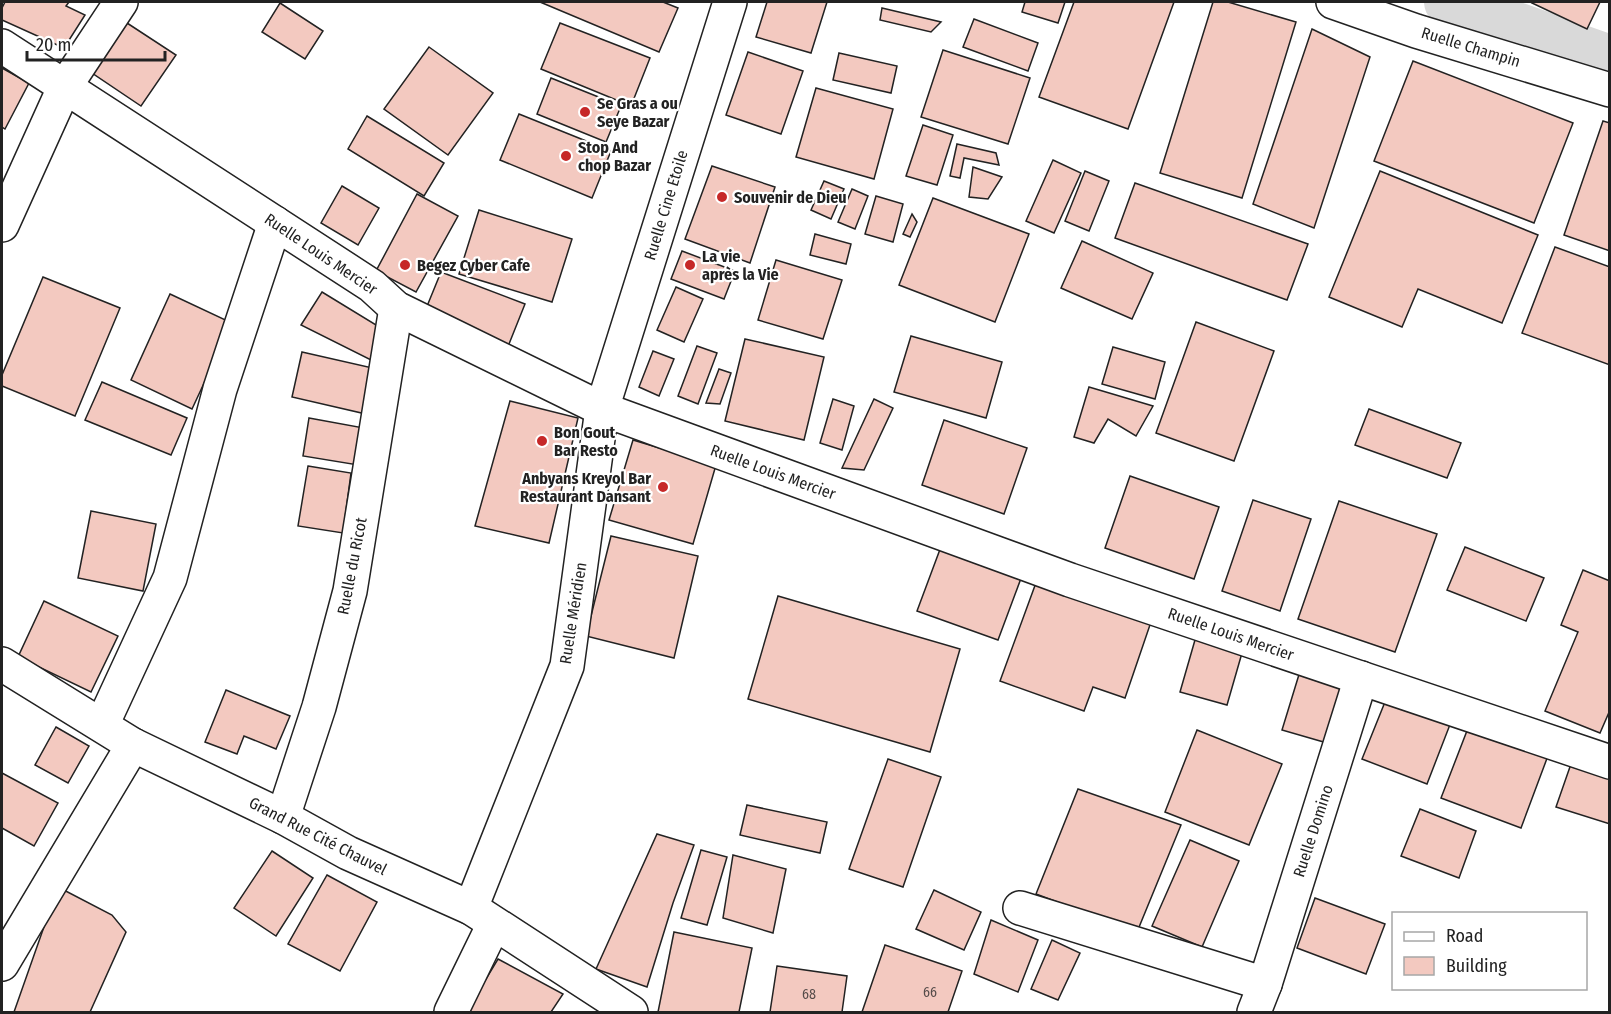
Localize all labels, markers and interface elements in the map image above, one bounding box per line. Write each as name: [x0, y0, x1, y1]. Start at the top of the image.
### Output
street label: Ruelle Champin: [1419, 23, 1523, 71]
scale bar: [27, 24, 165, 62]
text: 20 m: [36, 34, 71, 56]
place label: Se Gras a ou Seye Bazar: [597, 94, 678, 131]
marker: Se Gras a ou Seye Bazar: [578, 105, 592, 119]
place label: Stop And chop Bazar: [578, 138, 651, 175]
street label: Ruelle Cine Etoile: [640, 148, 692, 262]
marker: Stop And chop Bazar: [559, 149, 573, 163]
place label: Souvenir de Dieu: [734, 188, 847, 207]
marker: Souvenir de Dieu: [715, 190, 729, 204]
street label: Ruelle Louis Mercier: [261, 209, 381, 299]
place label: La vie après la Vie: [702, 247, 779, 284]
place label: Begez Cyber Cafe: [417, 256, 530, 275]
marker: Begez Cyber Cafe: [398, 258, 412, 272]
marker: La vie après la Vie: [683, 258, 697, 272]
place label: Bon Gout Bar Resto: [554, 423, 618, 460]
marker: Bon Gout Bar Resto: [535, 434, 549, 448]
street label: Ruelle Louis Mercier: [708, 441, 839, 504]
place label: Anbyans Kreyol Bar Restaurant Dansant: [520, 469, 651, 506]
marker: Anbyans Kreyol Bar Restaurant Dansant: [656, 480, 670, 494]
street label: Ruelle du Ricot: [333, 515, 371, 616]
street label: Ruelle Méridien: [556, 561, 590, 665]
street label: Ruelle Louis Mercier: [1166, 604, 1297, 665]
street label: Ruelle Domino: [1289, 782, 1337, 880]
street label: Grand Rue Cité Chauvel: [246, 793, 390, 879]
legend: [1392, 912, 1587, 990]
text: Road: [1446, 925, 1483, 947]
text: Building: [1446, 955, 1507, 977]
house number: 66: [923, 984, 937, 1001]
house number: 68: [802, 986, 816, 1003]

